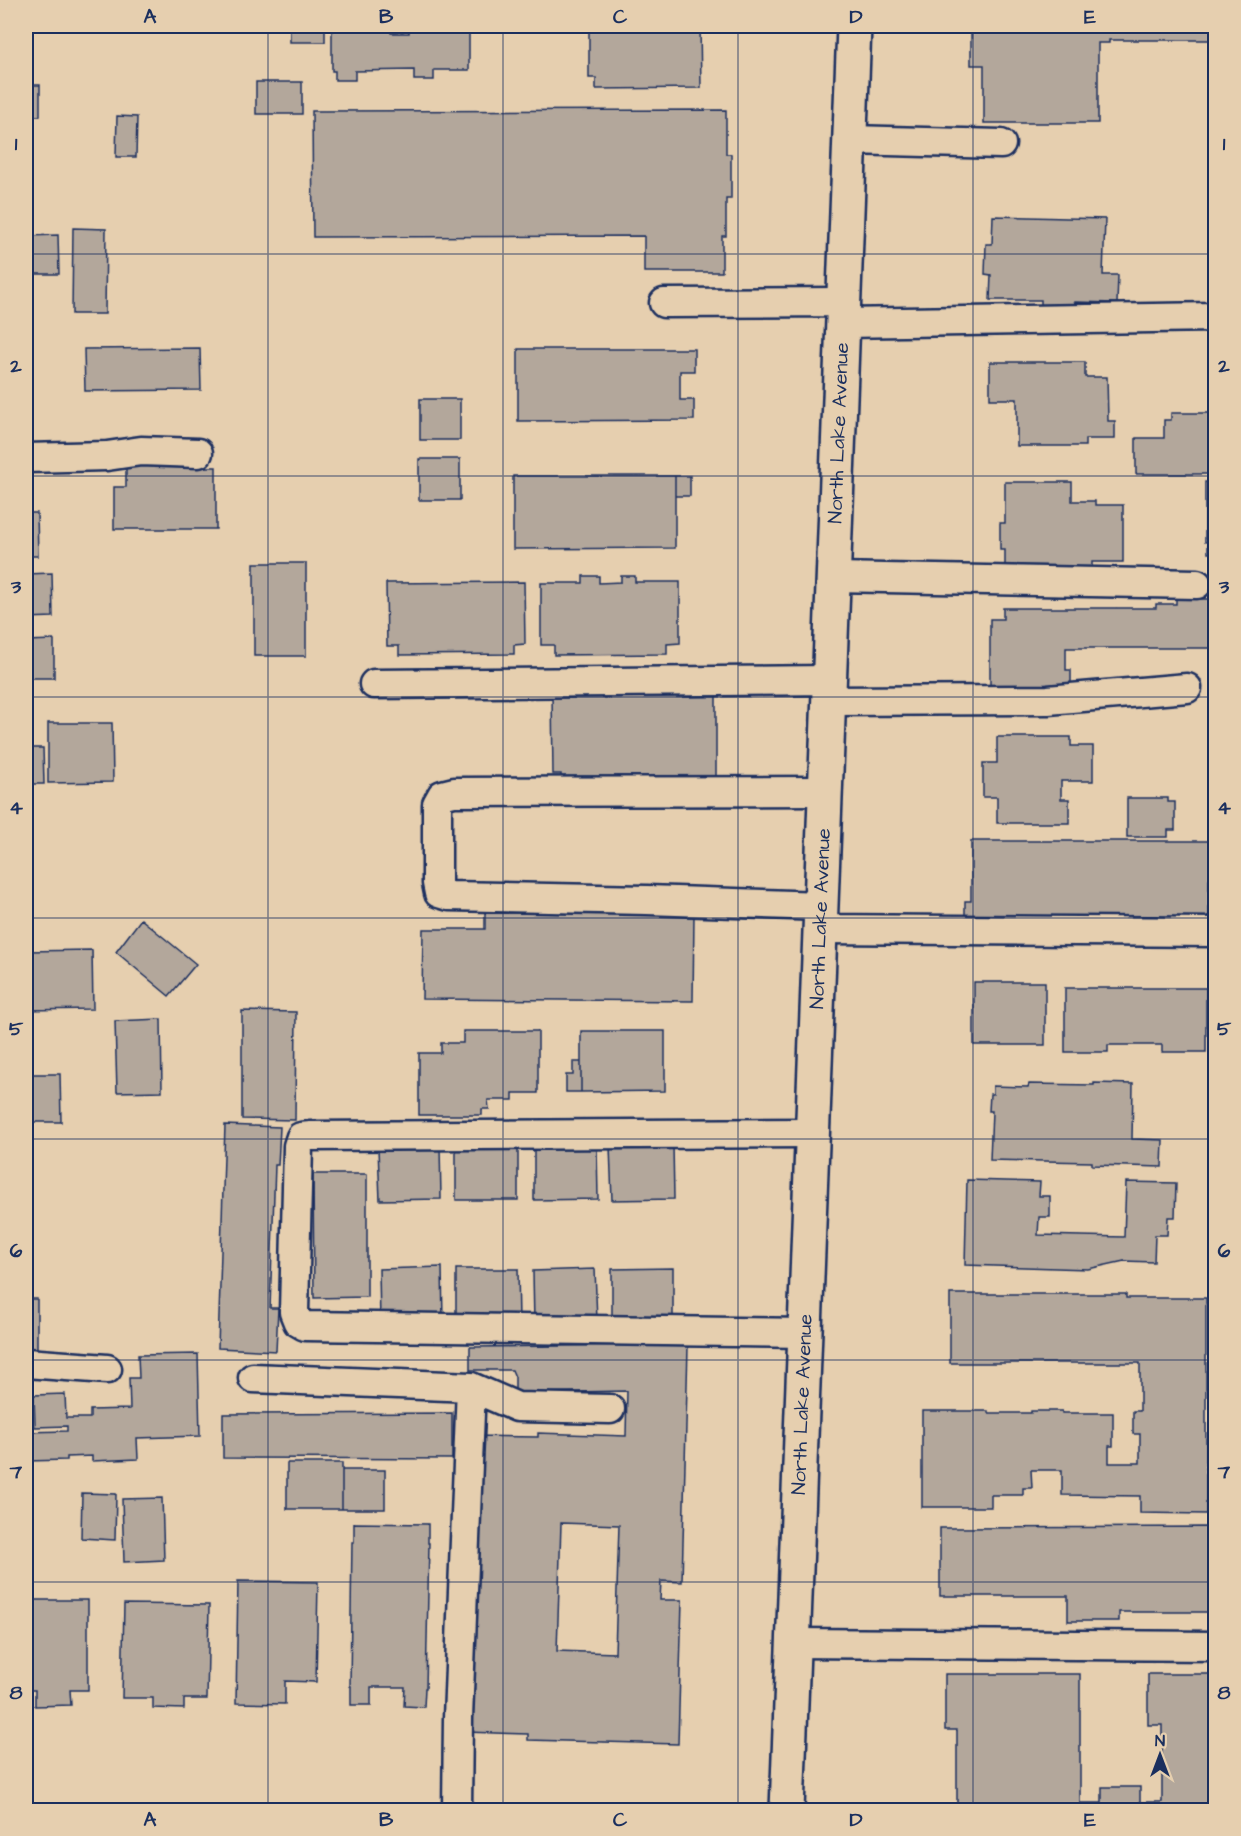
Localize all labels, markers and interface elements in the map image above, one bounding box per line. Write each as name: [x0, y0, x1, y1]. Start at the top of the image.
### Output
text: A: [144, 3, 157, 31]
text: B: [379, 3, 394, 31]
text: C: [613, 3, 628, 31]
text: D: [850, 3, 863, 31]
text: E: [1084, 3, 1096, 31]
text: 1: [15, 130, 18, 158]
text: 1: [1223, 130, 1226, 158]
street label: North Lake Avenue: [821, 342, 856, 524]
text: 2: [9, 352, 22, 380]
text: 2: [1217, 352, 1230, 380]
text: 3: [10, 573, 22, 601]
text: 3: [1218, 573, 1230, 601]
text: 4: [9, 794, 23, 822]
text: 4: [1217, 794, 1231, 822]
street label: North Lake Avenue: [803, 827, 838, 1010]
text: 5: [9, 1015, 24, 1043]
text: 5: [1217, 1015, 1232, 1043]
text: 6: [10, 1237, 23, 1265]
text: 6: [1218, 1237, 1231, 1265]
street label: North Lake Avenue: [785, 1313, 820, 1495]
text: 7: [9, 1458, 23, 1486]
text: 7: [1217, 1458, 1231, 1486]
text: 8: [10, 1679, 23, 1707]
text: 8: [1218, 1679, 1231, 1707]
north arrow: [1130, 1725, 1190, 1785]
text: N: [1155, 1730, 1165, 1752]
text: A: [144, 1806, 157, 1834]
text: B: [379, 1806, 394, 1834]
text: C: [613, 1806, 628, 1834]
text: D: [850, 1806, 863, 1834]
text: E: [1084, 1806, 1096, 1834]

